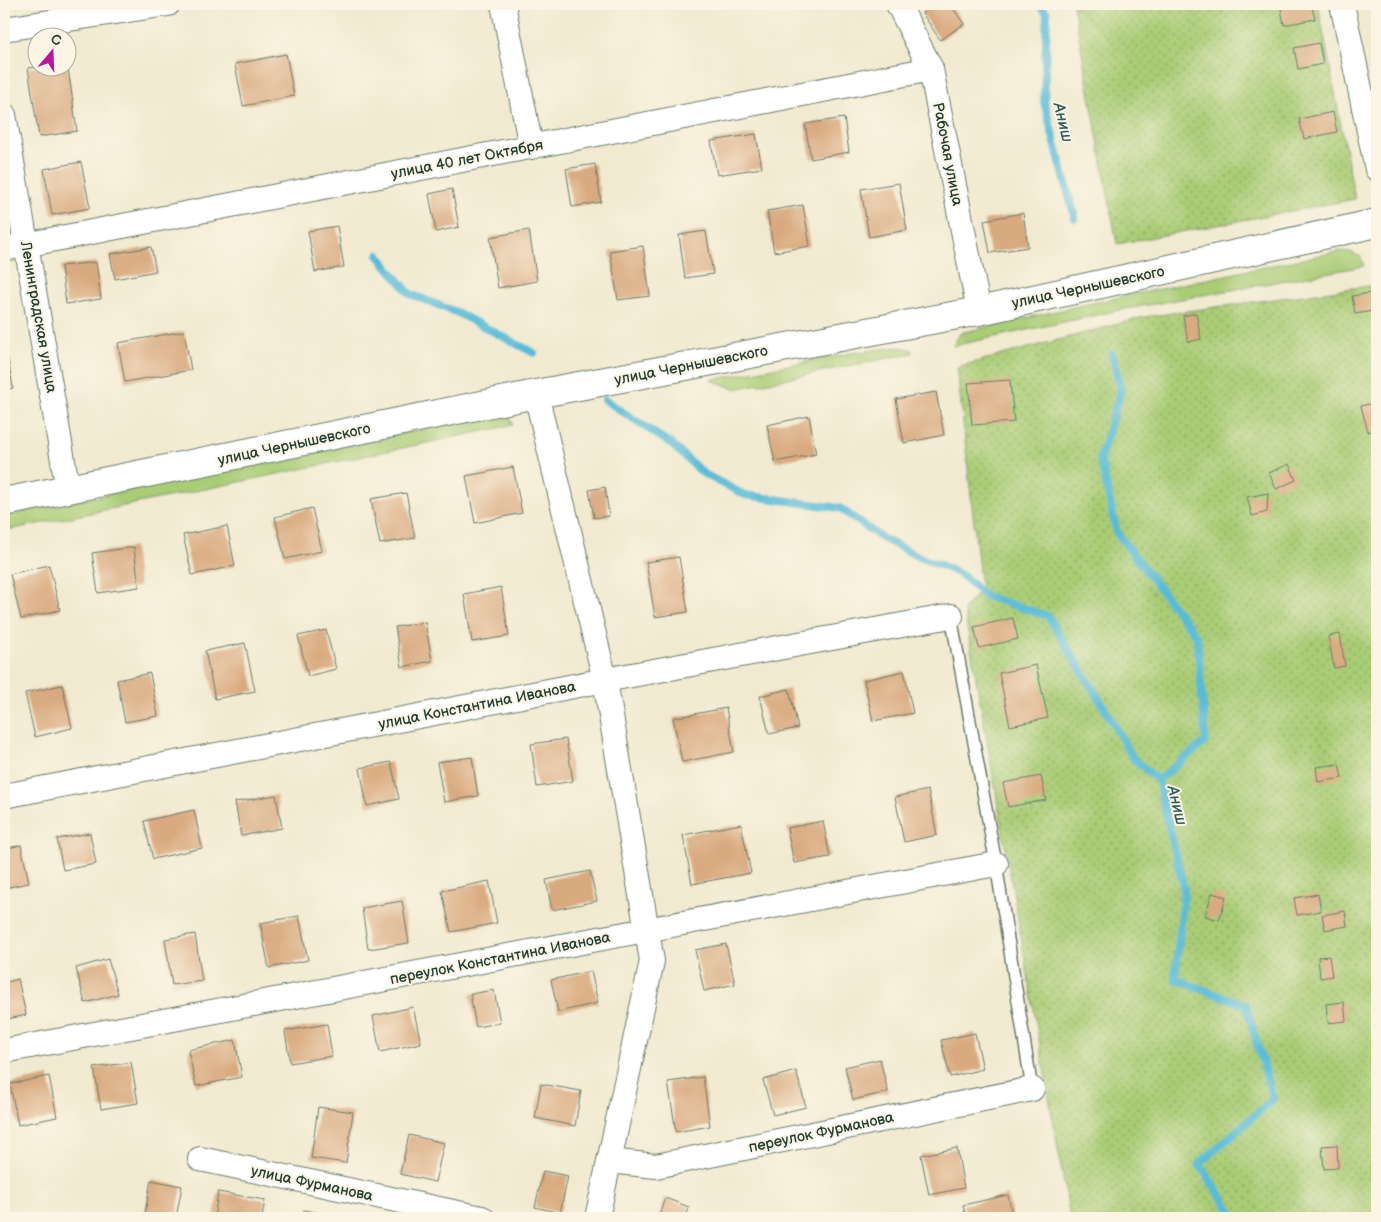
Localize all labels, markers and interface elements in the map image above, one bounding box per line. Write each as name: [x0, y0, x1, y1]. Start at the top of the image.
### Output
north arrow: [28, 28, 78, 78]
text: С: [49, 31, 64, 50]
water label: Аниш: [1048, 100, 1077, 145]
street label: Рабочая улица: [928, 101, 967, 208]
street label: улица 40 лет Октября: [389, 135, 545, 184]
street label: Ленинградская улица: [16, 239, 61, 394]
street label: улица Чернышевского: [1010, 262, 1166, 313]
street label: улица Чернышевского: [613, 341, 769, 390]
street label: улица Чернышевского: [216, 419, 372, 470]
street label: улица Константина Иванова: [377, 677, 577, 734]
water label: Аниш: [1162, 783, 1191, 828]
street label: переулок Константина Иванова: [388, 928, 612, 989]
street label: переулок Фурманова: [747, 1108, 896, 1157]
street label: улица Фурманова: [249, 1161, 375, 1206]

